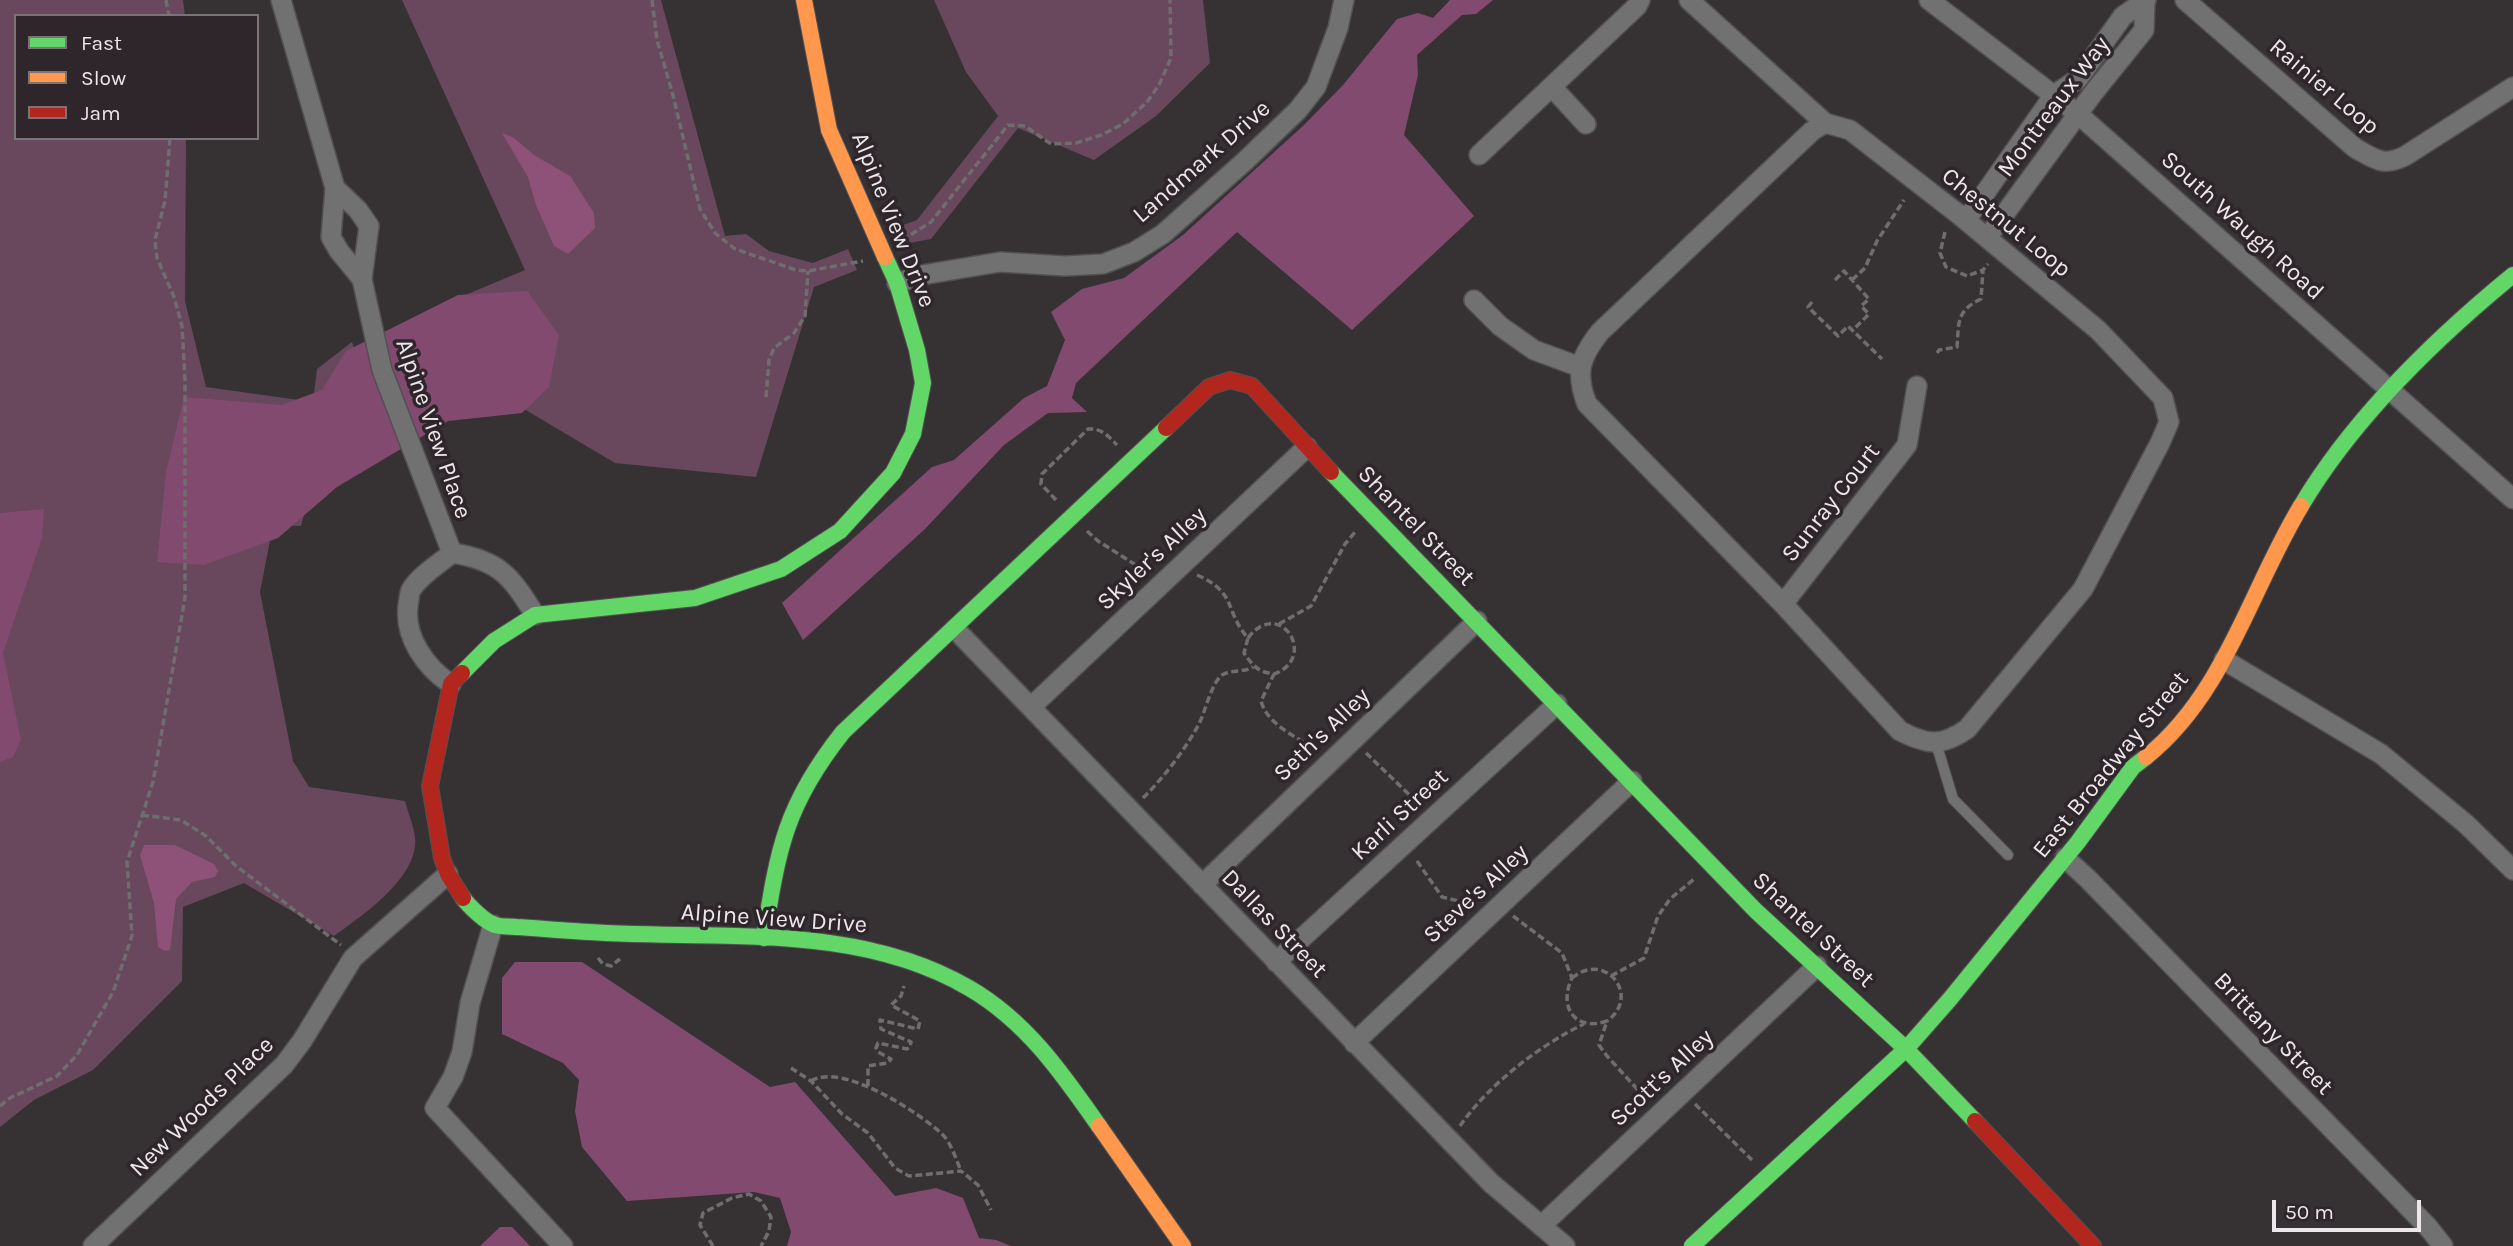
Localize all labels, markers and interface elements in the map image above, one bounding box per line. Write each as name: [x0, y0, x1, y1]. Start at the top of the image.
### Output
legend: [14, 14, 259, 140]
text: Fast: [81, 31, 122, 55]
street label: Montreaux Way: [1992, 31, 2116, 183]
street label: Rainier Loop: [2263, 33, 2385, 141]
text: Slow: [81, 66, 126, 90]
street label: Landmark Drive: [1127, 94, 1277, 230]
text: Jam: [81, 101, 121, 125]
street label: Alpine View Drive: [845, 128, 941, 312]
street label: South Waugh Road: [2155, 145, 2329, 307]
street label: Chestnut Loop: [1935, 162, 2077, 284]
street label: Alpine View Place: [389, 335, 477, 523]
street label: Sunray Court: [1776, 438, 1886, 568]
street label: Shantel Street: [1351, 460, 1481, 592]
street label: Skyler's Alley: [1091, 501, 1213, 617]
street label: East Broadway Street: [2027, 666, 2195, 864]
street label: Seth's Alley: [1268, 682, 1376, 788]
street label: Karli Street: [1346, 763, 1454, 867]
street label: Steve's Alley: [1418, 838, 1534, 950]
street label: Dallas Street: [1215, 864, 1333, 984]
street label: Shantel Street: [1746, 866, 1880, 994]
street label: Alpine View Drive: [680, 898, 868, 940]
street label: Brittany Street: [2207, 967, 2339, 1101]
street label: Scott's Alley: [1605, 1023, 1719, 1133]
street label: New Woods Place: [124, 1031, 280, 1183]
scale bar: [2275, 1186, 2424, 1230]
text: 50 m: [2285, 1200, 2334, 1224]

